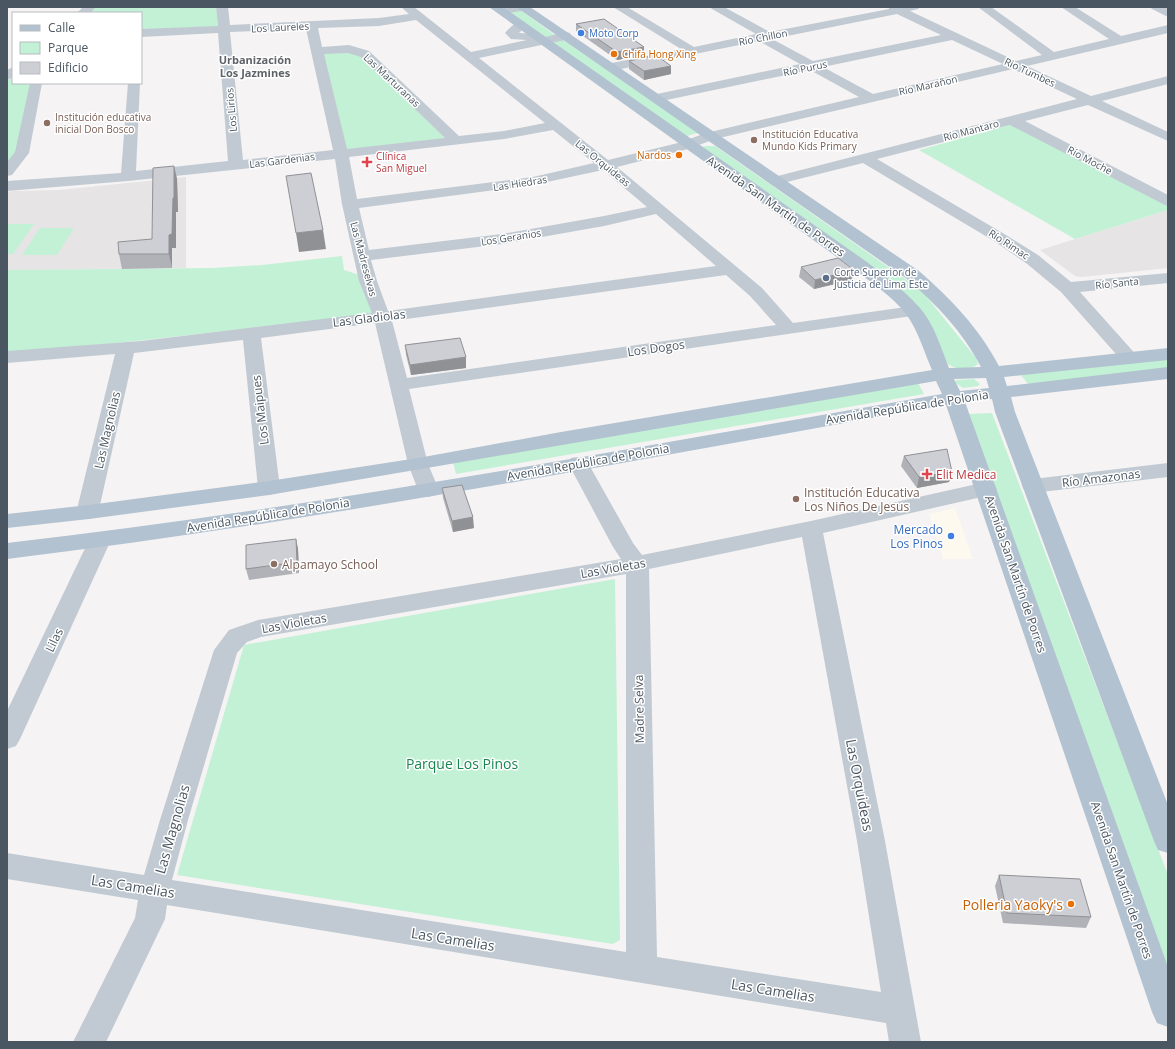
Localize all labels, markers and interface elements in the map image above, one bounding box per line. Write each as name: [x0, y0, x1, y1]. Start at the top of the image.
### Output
legend: [12, 12, 142, 84]
street label: Los Laureles: [251, 18, 310, 36]
text: Calle: [48, 19, 75, 36]
street label: Río Chillon: [737, 25, 789, 49]
place label: Moto Corp: [589, 26, 639, 40]
marker: Moto Corp: [576, 28, 586, 38]
text: Parque: [48, 39, 88, 56]
place label: Chifa Hong Xing: [622, 47, 696, 61]
marker: Chifa Hong Xing: [609, 49, 619, 59]
street label: Las Marturanas: [361, 50, 423, 110]
district label: Urbanización Los Jazmines: [219, 52, 291, 80]
street label: Rio Tumbes: [1002, 54, 1058, 90]
street label: Río Purus: [782, 56, 828, 79]
text: Edificio: [48, 59, 88, 76]
street label: Río Marañon: [897, 71, 959, 99]
street label: Los Lirios: [222, 87, 240, 132]
place label: Institución educativa inicial Don Bosco: [55, 110, 151, 136]
street label: Río Mantaro: [942, 116, 1000, 144]
marker: Institución educativa inicial Don Bosco: [42, 118, 52, 128]
place label: Institución Educativa Mundo Kids Primary: [762, 127, 858, 153]
marker: Institución Educativa Mundo Kids Primary: [749, 135, 759, 145]
street label: Las Orquideas: [573, 137, 634, 190]
street label: Río Moche: [1065, 142, 1115, 178]
place label: Nardos: [637, 148, 671, 162]
street label: Las Gardenias: [249, 149, 316, 171]
place label: Clínica San Miguel: [376, 149, 427, 175]
marker: Nardos: [674, 150, 684, 160]
street label: Avenida San Martín de Porres: [703, 152, 849, 261]
marker: Clínica San Miguel: [361, 156, 373, 168]
street label: Las Hiedras: [492, 172, 548, 194]
street label: Las Madreselvas: [347, 220, 381, 298]
street label: Los Geranios: [480, 225, 542, 249]
street label: Río Rimac: [986, 226, 1032, 262]
place label: Corte Superior de Justicia de Lima Este: [833, 265, 929, 291]
marker: Corte Superior de Justicia de Lima Este: [821, 273, 831, 283]
street label: Río Santa: [1095, 274, 1139, 292]
street label: Las Gladiolas: [332, 305, 407, 331]
street label: Los Dogos: [626, 336, 686, 360]
street label: Los Maipues: [247, 374, 273, 446]
street label: Avenida República de Polonia: [824, 386, 990, 428]
street label: Las Magnolias: [90, 389, 124, 470]
street label: Avenida República de Polonia: [505, 439, 671, 485]
street label: Río Amazonas: [1061, 465, 1141, 491]
place label: Elit Medica: [936, 466, 996, 483]
marker: Elit Medica: [921, 468, 933, 480]
place label: Institución Educativa Los Niños De Jesus: [804, 484, 920, 515]
street label: Avenida San Martín de Porres: [981, 493, 1051, 655]
street label: Avenida República de Polonia: [185, 494, 351, 536]
marker: Institución Educativa Los Niños De Jesus: [791, 494, 801, 504]
place label: Mercado Los Pinos: [890, 521, 943, 552]
marker: Mercado Los Pinos: [946, 531, 956, 541]
street label: Las Violetas: [579, 554, 647, 582]
place label: Alpamayo School: [282, 556, 378, 573]
marker: Alpamayo School: [269, 559, 279, 569]
street label: Las Violetas: [260, 609, 328, 637]
street label: Lilas: [41, 625, 67, 655]
street label: Madre Selva: [630, 675, 648, 743]
street label: Las Orquideas: [842, 737, 878, 833]
park label: Parque Los Pinos: [406, 754, 518, 773]
street label: Las Magnolias: [150, 782, 194, 876]
street label: Avenida San Martín de Porres: [1087, 799, 1157, 961]
street label: Las Camelias: [90, 870, 176, 902]
place label: Polleria Yaoky's: [962, 895, 1063, 914]
marker: Polleria Yaoky's: [1066, 899, 1076, 909]
street label: Las Camelias: [410, 923, 496, 955]
street label: Las Camelias: [730, 974, 816, 1006]

